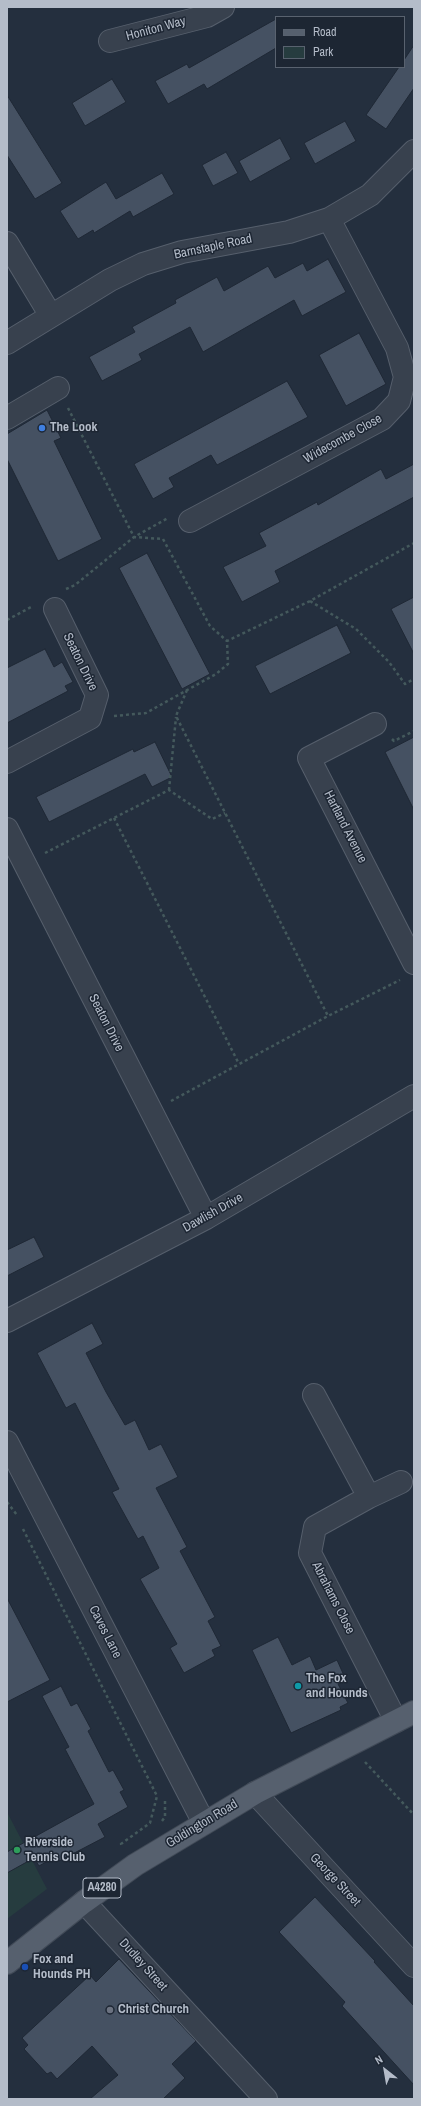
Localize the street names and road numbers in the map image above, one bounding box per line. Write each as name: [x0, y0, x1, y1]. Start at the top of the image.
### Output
street label: Honiton Way: [124, 14, 188, 44]
street label: Barnstaple Road: [173, 231, 253, 263]
street label: Widecombe Close: [301, 411, 385, 467]
street label: Seaton Drive: [59, 631, 101, 693]
street label: Hartland Avenue: [320, 788, 370, 866]
street label: Seaton Drive: [85, 992, 127, 1054]
street label: Dawlish Drive: [180, 1190, 246, 1236]
street label: Abrahams Close: [308, 1559, 358, 1637]
street label: Caves Lane: [85, 1603, 125, 1661]
street label: Goldington Road: [163, 1797, 241, 1851]
street label: George Street: [306, 1850, 364, 1910]
road number: A4280: [83, 1878, 121, 1898]
street label: Dudley Street: [116, 1936, 170, 1994]

